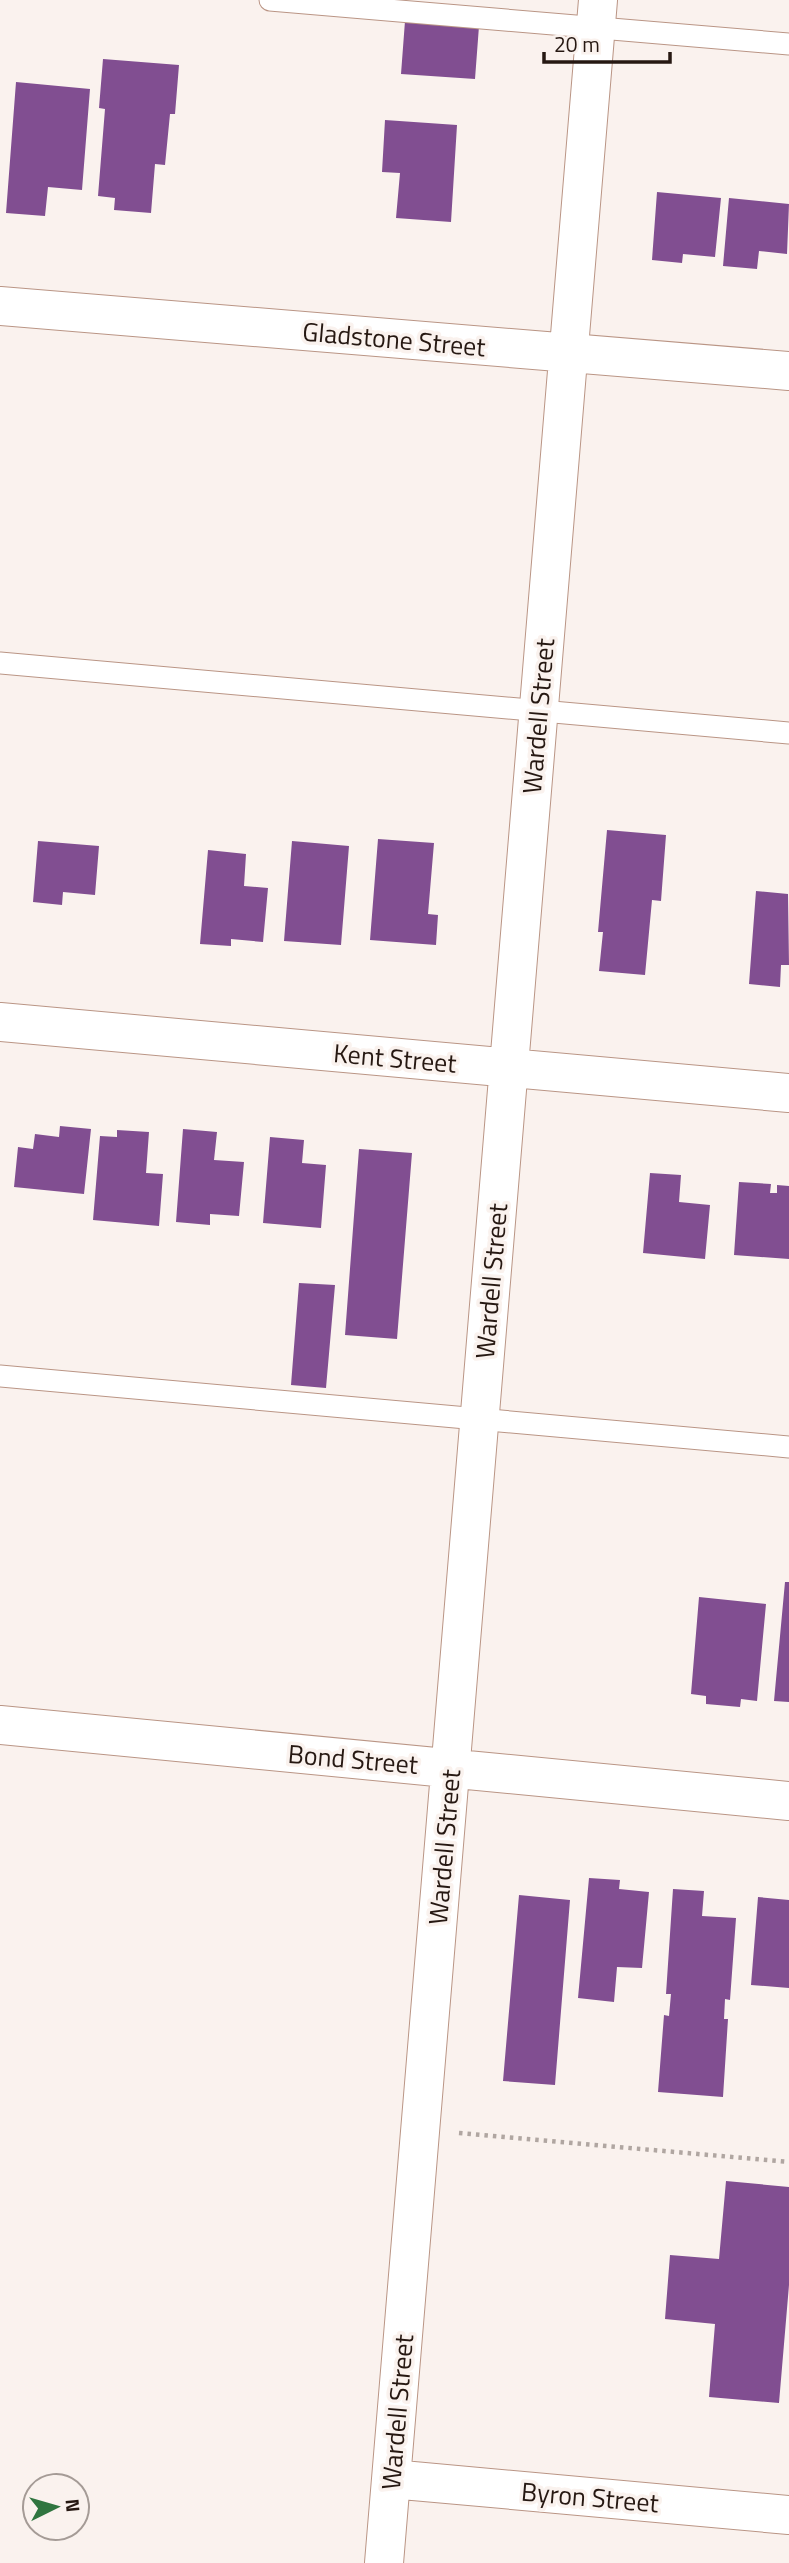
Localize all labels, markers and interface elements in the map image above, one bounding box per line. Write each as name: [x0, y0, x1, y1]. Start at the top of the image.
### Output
scale bar: [544, 21, 670, 65]
text: 20 m: [554, 28, 600, 60]
street label: Gladstone Street: [301, 312, 487, 366]
street label: Wardell Street: [512, 637, 564, 795]
street label: Kent Street: [332, 1033, 458, 1083]
street label: Wardell Street: [465, 1202, 517, 1360]
street label: Bond Street: [286, 1734, 420, 1784]
street label: Wardell Street: [418, 1768, 470, 1926]
street label: Wardell Street: [371, 2333, 423, 2491]
north arrow: [21, 2472, 91, 2542]
street label: Byron Street: [520, 2472, 660, 2522]
text: N: [58, 2498, 88, 2513]

